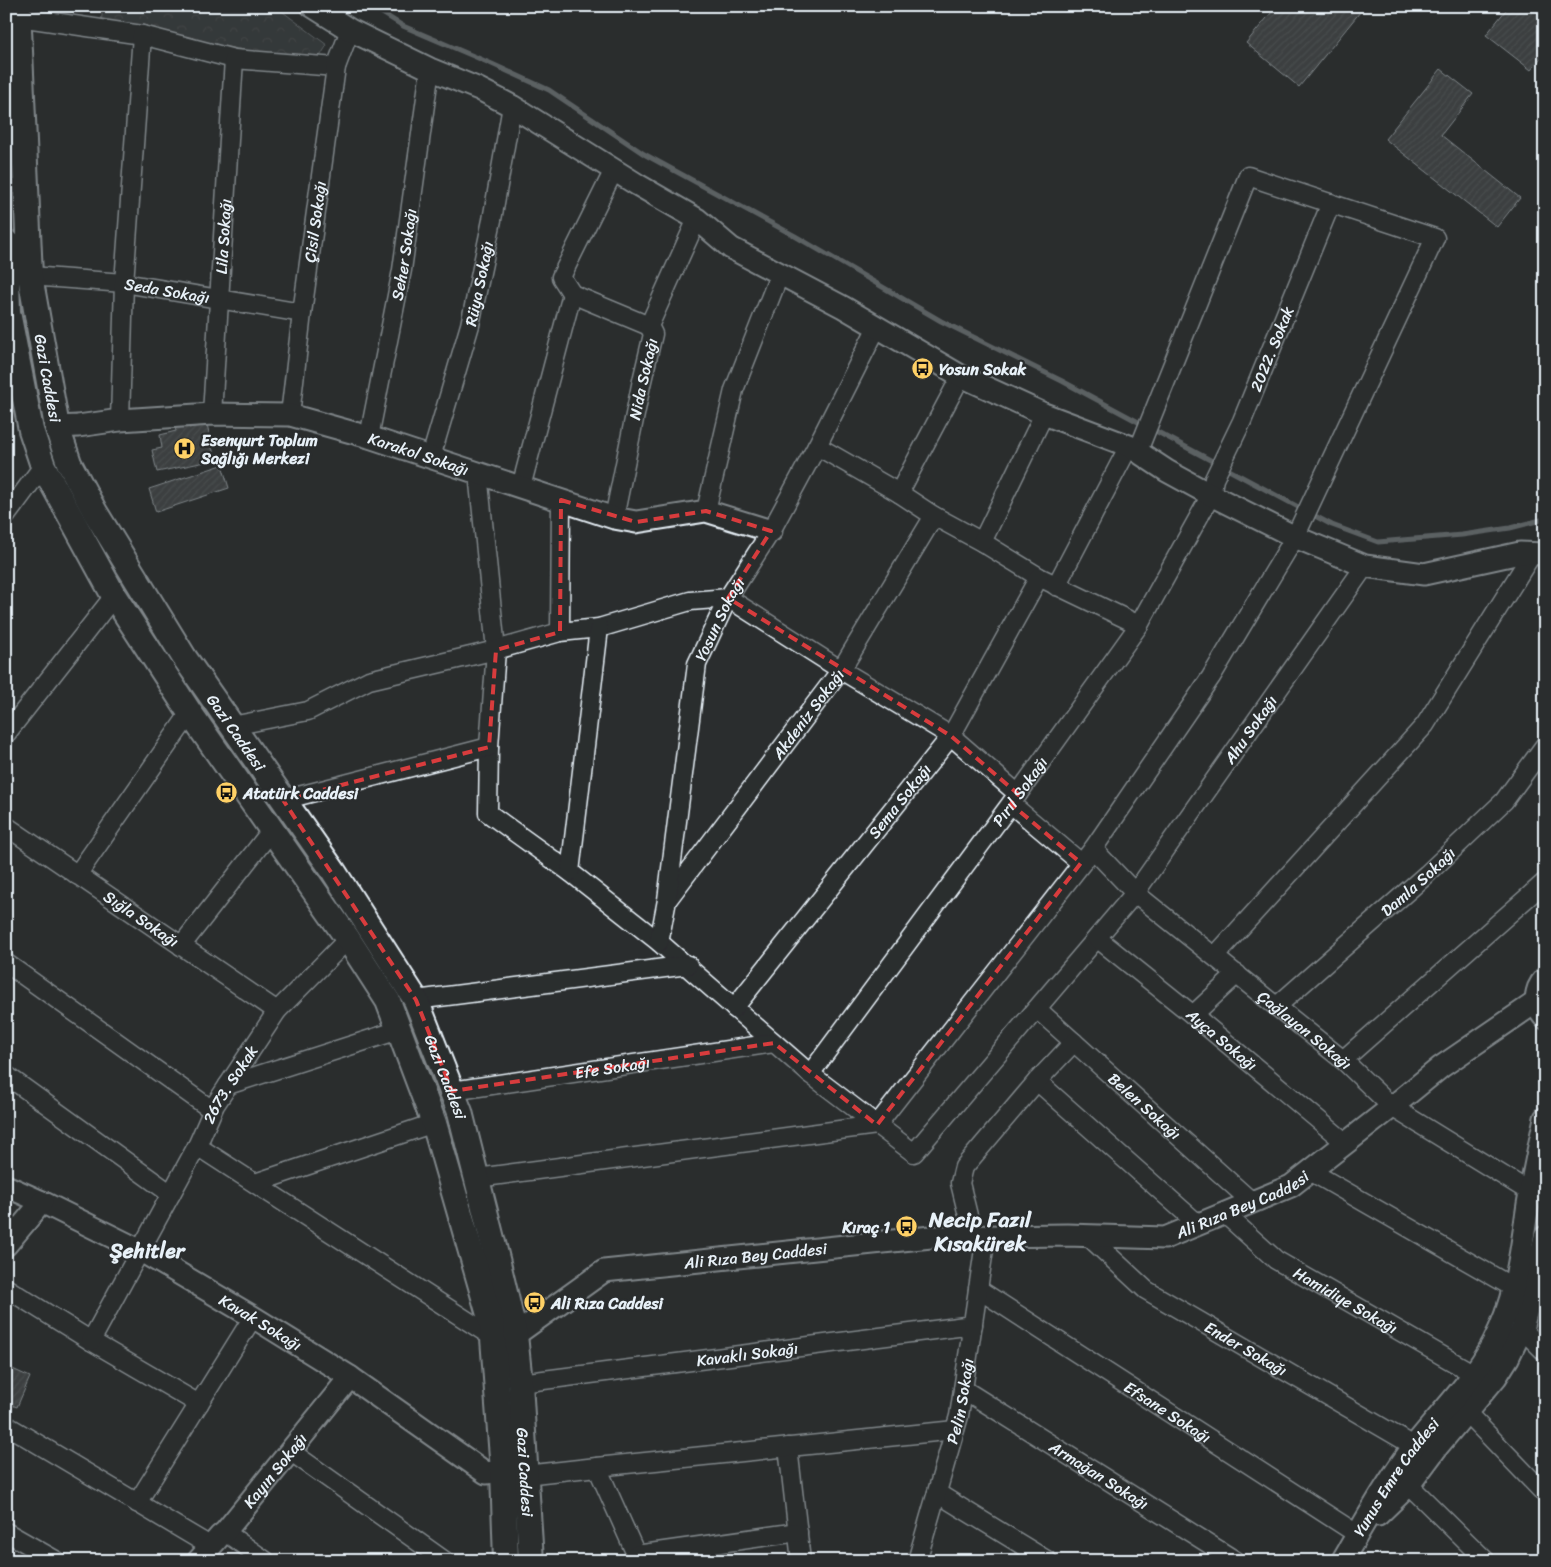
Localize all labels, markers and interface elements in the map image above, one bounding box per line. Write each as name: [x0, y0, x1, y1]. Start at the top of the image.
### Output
street label: Çisil Sokağı: [295, 179, 335, 264]
street label: Lila Sokağı: [207, 198, 240, 275]
street label: Seher Sokağı: [382, 207, 425, 303]
street label: Rüya Sokağı: [456, 239, 502, 329]
street label: Seda Sokağı: [122, 269, 212, 312]
street label: 2022. Sokak: [1242, 301, 1303, 396]
street label: Gazi Caddesi: [26, 332, 70, 425]
street label: Nida Sokağı: [620, 335, 667, 423]
place label: Yosun Sokak: [939, 355, 1026, 384]
bus stop icon: Yosun Sokak: [911, 357, 935, 381]
street label: Karakol Sokağı: [364, 424, 473, 484]
place label: Esenyurt Toplum Sağlığı Merkezi: [200, 426, 318, 473]
hospital icon: Esenyurt Toplum Sağlığı Merkezi: [173, 437, 197, 461]
street label: Yosun Sokağı: [686, 571, 753, 666]
street label: Akdeniz Sokağı: [764, 663, 852, 767]
street label: Gazi Caddesi: [199, 688, 274, 778]
street label: Ahu Sokağı: [1215, 689, 1285, 771]
street label: Pırıl Sokağı: [984, 750, 1056, 833]
street label: Sema Sokağı: [860, 757, 939, 845]
place label: Atatürk Caddesi: [242, 779, 359, 808]
bus stop icon: Atatürk Caddesi: [215, 781, 239, 805]
street label: Damla Sokağı: [1374, 840, 1463, 924]
street label: Sığla Sokağı: [97, 882, 185, 955]
street label: Çağlayan Sokağı: [1251, 983, 1359, 1077]
street label: Ayça Sokağı: [1179, 1000, 1264, 1079]
street label: Gazi Caddesi: [416, 1030, 475, 1123]
street label: 2673. Sokak: [195, 1039, 266, 1128]
street label: Efe Sokağı: [573, 1048, 652, 1088]
street label: Belen Sokağı: [1101, 1065, 1188, 1147]
street label: Ali Rıza Bey Caddesi: [1170, 1162, 1316, 1247]
district label: Necip Fazıl Kısakürek: [928, 1201, 1032, 1263]
place label: Kıraç 1: [841, 1213, 890, 1242]
bus stop icon: Kıraç 1: [894, 1215, 918, 1239]
district label: Şehitler: [109, 1232, 187, 1270]
street label: Ali Rıza Bey Caddesi: [682, 1234, 829, 1278]
street label: Hamidiye Sokağı: [1287, 1259, 1403, 1342]
street label: Kavak Sokağı: [213, 1286, 308, 1359]
place label: Ali Rıza Caddesi: [550, 1289, 665, 1318]
bus stop icon: Ali Rıza Caddesi: [523, 1291, 547, 1315]
street label: Ender Sokağı: [1199, 1313, 1293, 1384]
street label: Kavaklı Sokağı: [695, 1334, 800, 1375]
street label: Pelin Sokağı: [938, 1356, 983, 1447]
street label: Efsane Sokağı: [1118, 1373, 1217, 1451]
street label: Yunus Emre Caddesi: [1345, 1411, 1447, 1542]
street label: Kayın Sokağı: [235, 1426, 315, 1515]
street label: Gazi Caddesi: [508, 1427, 542, 1518]
street label: Armağan Sokağı: [1042, 1432, 1155, 1518]

